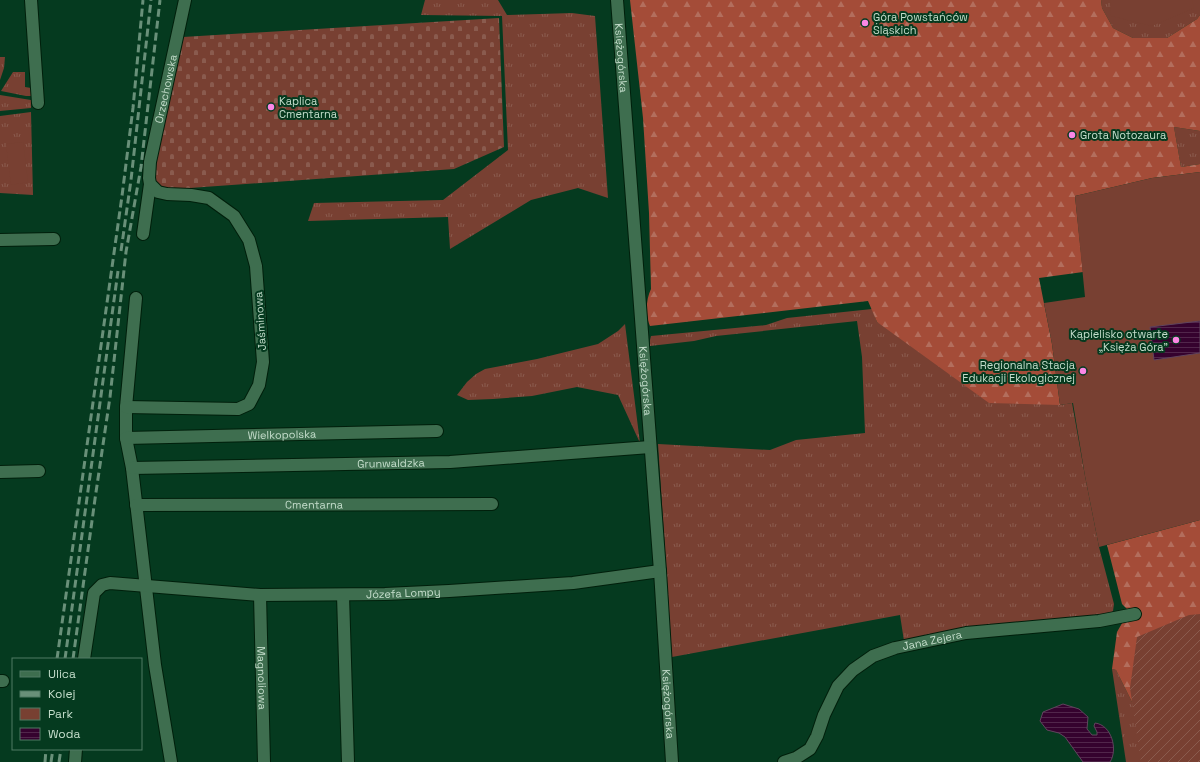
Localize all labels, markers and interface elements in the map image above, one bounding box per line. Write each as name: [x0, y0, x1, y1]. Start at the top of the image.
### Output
place label: Góra Powstańców Śląskich: [873, 10, 968, 37]
marker: Góra Powstańców Śląskich: [860, 18, 870, 28]
street label: Księżogórska: [612, 23, 631, 94]
street label: Orzechowska: [152, 52, 180, 125]
place label: Kaplica Cmentarna: [279, 94, 338, 121]
marker: Kaplica Cmentarna: [266, 102, 276, 112]
place label: Grota Notozaura: [1080, 128, 1167, 142]
marker: Grota Notozaura: [1067, 130, 1077, 140]
street label: Jaśminowa: [251, 290, 269, 351]
place label: Kąpielisko otwarte „Księża Góra”: [1070, 327, 1168, 354]
marker: Kąpielisko otwarte „Księża Góra”: [1171, 335, 1181, 345]
street label: Księżogórska: [636, 346, 655, 417]
place label: Regionalna Stacja Edukacji Ekologicznej: [962, 358, 1076, 385]
marker: Regionalna Stacja Edukacji Ekologicznej: [1078, 366, 1088, 376]
street label: Wielkopolska: [248, 427, 317, 442]
street label: Grunwaldzka: [357, 455, 426, 471]
street label: Cmentarna: [285, 497, 344, 512]
street label: Józefa Lompy: [366, 584, 441, 601]
street label: Jana Zejera: [901, 627, 964, 653]
street label: Magnoliowa: [254, 646, 270, 711]
legend: [12, 658, 142, 750]
text: Ulica: [48, 666, 76, 682]
street label: Księżogórska: [659, 669, 678, 740]
text: Kolej: [48, 686, 76, 702]
text: Park: [48, 706, 73, 722]
text: Woda: [48, 726, 80, 742]

